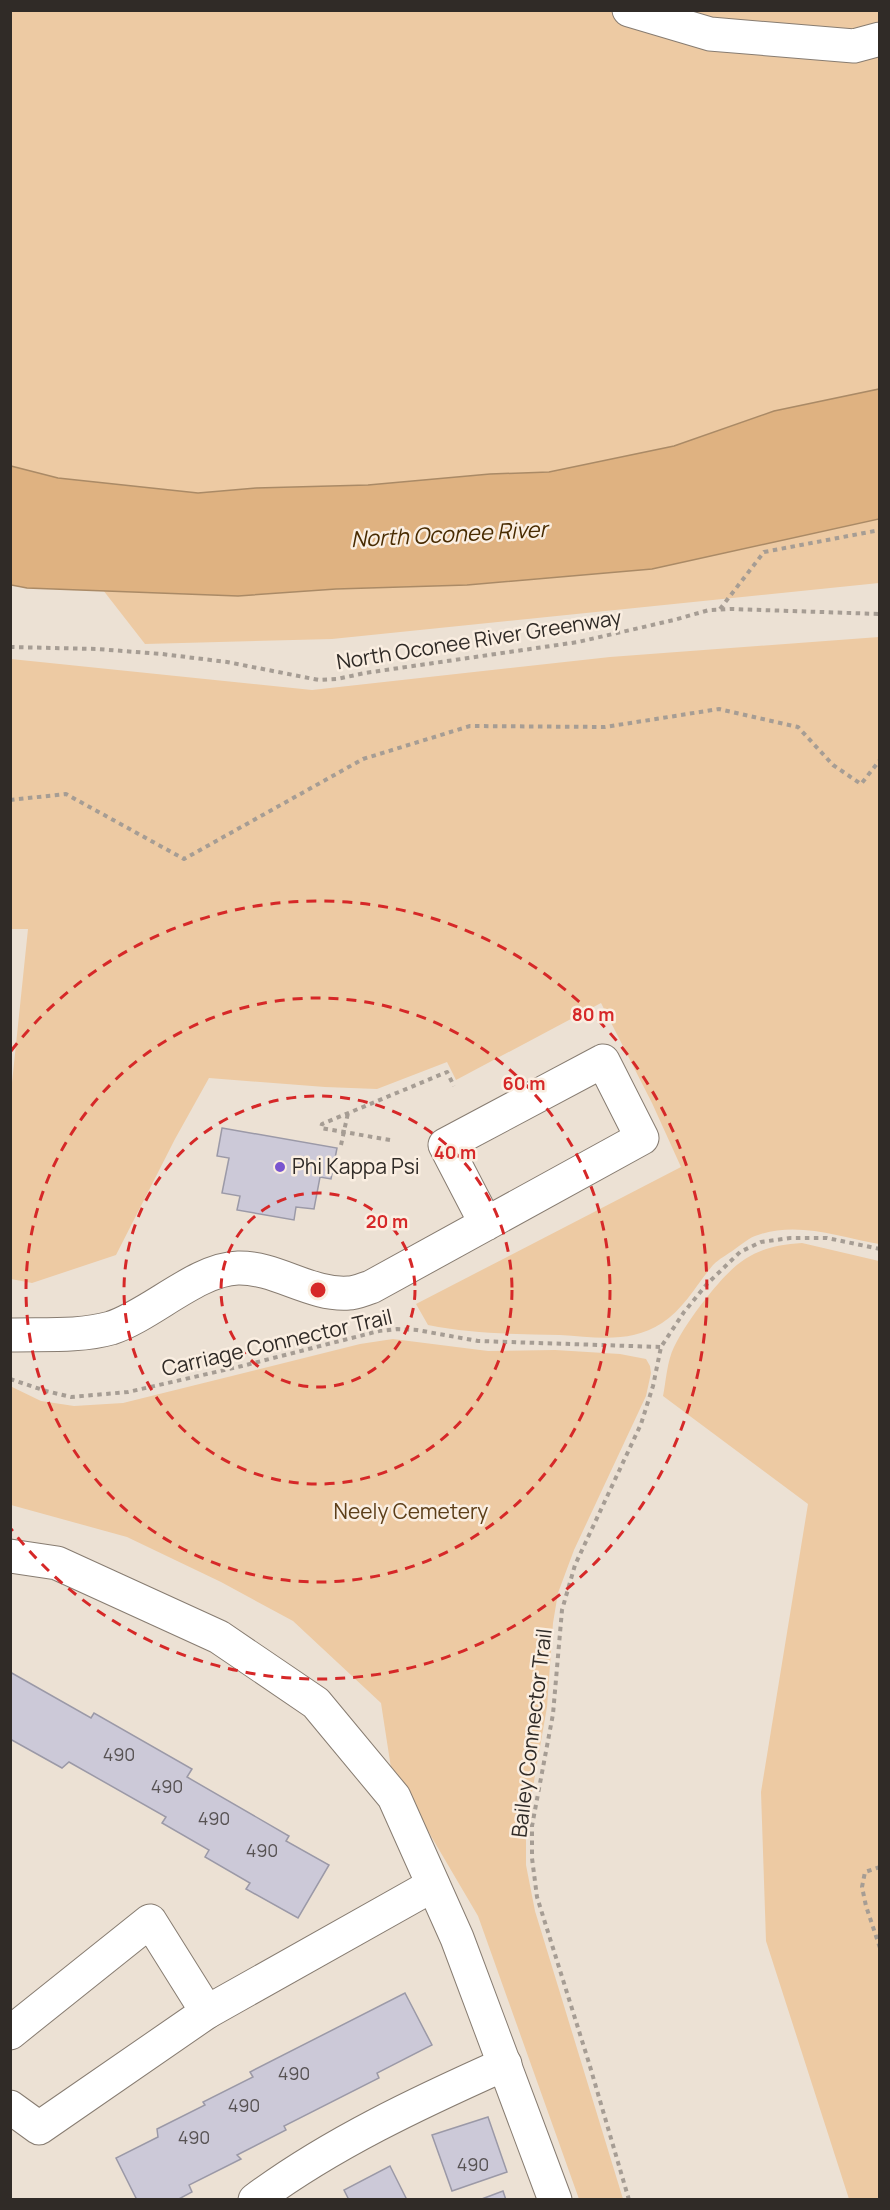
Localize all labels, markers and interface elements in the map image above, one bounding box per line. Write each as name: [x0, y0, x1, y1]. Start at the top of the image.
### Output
water label: North Oconee River: [350, 514, 551, 554]
street label: North Oconee River Greenway: [334, 603, 623, 675]
text: 80 m: [572, 1002, 614, 1026]
text: 60 m: [503, 1071, 545, 1095]
text: 40 m: [434, 1140, 476, 1164]
place label: Phi Kappa Psi: [292, 1152, 420, 1180]
marker: Phi Kappa Psi: [273, 1160, 287, 1174]
text: 20 m: [366, 1209, 408, 1233]
centre of rings: [308, 1280, 328, 1300]
street label: Carriage Connector Trail: [159, 1302, 395, 1382]
park label: Neely Cemetery: [334, 1497, 488, 1525]
street label: Bailey Connector Trail: [504, 1627, 558, 1839]
house number: 490: [103, 1742, 135, 1766]
house number: 490: [151, 1774, 183, 1798]
house number: 490: [198, 1806, 230, 1830]
house number: 490: [246, 1838, 278, 1862]
house number: 490: [278, 2061, 310, 2085]
house number: 490: [228, 2093, 260, 2117]
house number: 490: [178, 2125, 210, 2149]
house number: 490: [457, 2152, 489, 2176]

